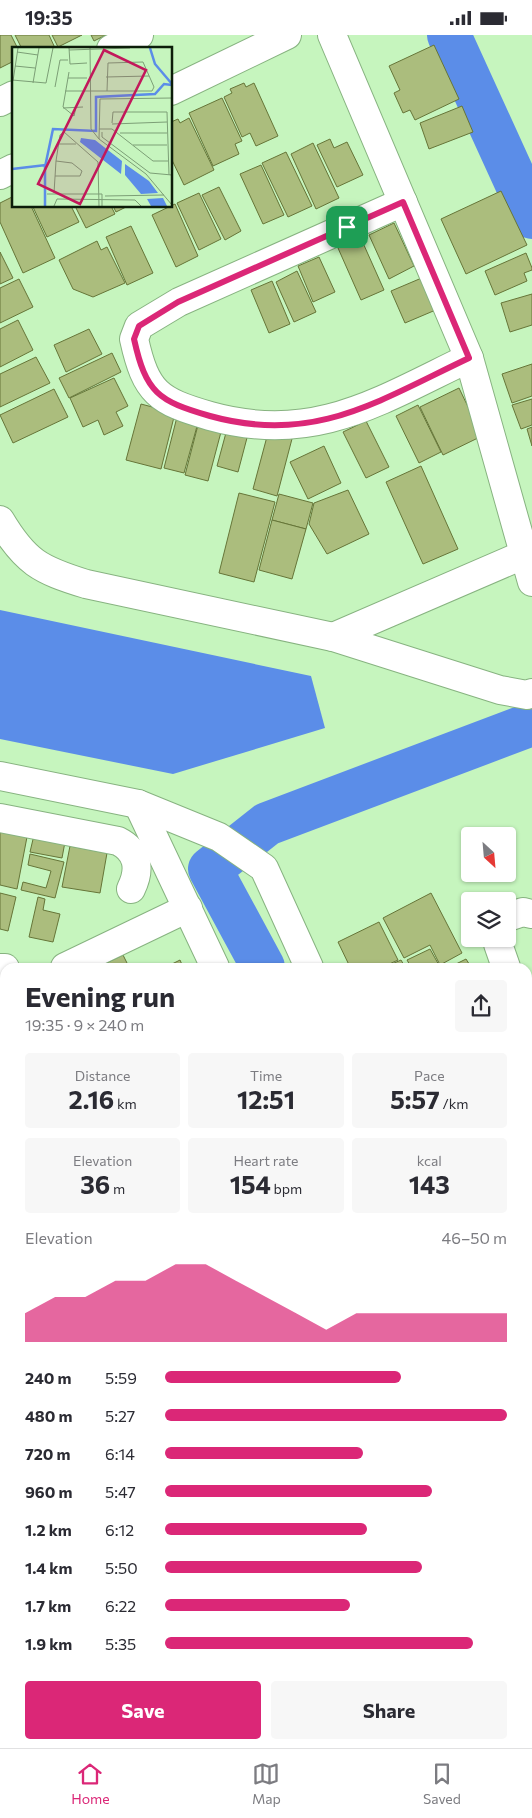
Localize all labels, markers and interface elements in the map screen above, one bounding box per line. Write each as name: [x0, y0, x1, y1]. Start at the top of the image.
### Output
text: 19:35: [25, 6, 73, 29]
inset map: [12, 47, 172, 207]
pin: [326, 206, 368, 248]
icon: arrive: [333, 213, 361, 241]
north arrow: [461, 827, 516, 883]
map controls: [461, 827, 516, 947]
button: layers: [461, 892, 516, 947]
text: Evening run: [25, 979, 175, 1013]
button: share: [455, 980, 507, 1032]
text: 19:35 · 9 × 240 m: [25, 1015, 144, 1034]
text: Distance: [75, 1067, 130, 1084]
text: Time: [250, 1067, 282, 1084]
text: Pace: [414, 1067, 445, 1084]
text: 2.16: [69, 1084, 114, 1114]
text: 12:51: [237, 1084, 295, 1114]
text: 5:57: [390, 1084, 440, 1114]
text: km: [114, 1095, 137, 1112]
text: /km: [440, 1095, 468, 1112]
text: Elevation: [73, 1152, 132, 1169]
text: Heart rate: [233, 1152, 299, 1169]
text: kcal: [417, 1152, 442, 1169]
text: 36: [80, 1169, 110, 1199]
text: 154: [230, 1169, 271, 1199]
text: 143: [409, 1169, 450, 1199]
text: m: [110, 1180, 125, 1197]
text: bpm: [271, 1180, 302, 1197]
text: Elevation: [25, 1228, 93, 1247]
text: 46–50 m: [442, 1228, 507, 1247]
text: 240 m: [25, 1368, 71, 1387]
text: 5:59: [105, 1368, 137, 1387]
text: 480 m: [25, 1406, 72, 1425]
text: 5:27: [105, 1406, 135, 1425]
text: 720 m: [25, 1444, 70, 1463]
text: 6:14: [105, 1444, 135, 1463]
text: 960 m: [25, 1482, 72, 1501]
text: 5:47: [105, 1482, 136, 1501]
text: 1.2 km: [25, 1520, 72, 1539]
text: 6:12: [105, 1520, 134, 1539]
text: 1.4 km: [25, 1558, 72, 1577]
text: 5:50: [105, 1558, 138, 1577]
text: 1.7 km: [25, 1596, 71, 1615]
text: 6:22: [105, 1596, 136, 1615]
text: 1.9 km: [25, 1634, 72, 1653]
text: 5:35: [105, 1634, 136, 1653]
button: Save: [25, 1681, 261, 1739]
button: Share: [271, 1681, 507, 1739]
tab: Home: [71, 1760, 110, 1807]
tab: Map: [252, 1760, 281, 1807]
tab: Saved: [423, 1760, 461, 1807]

